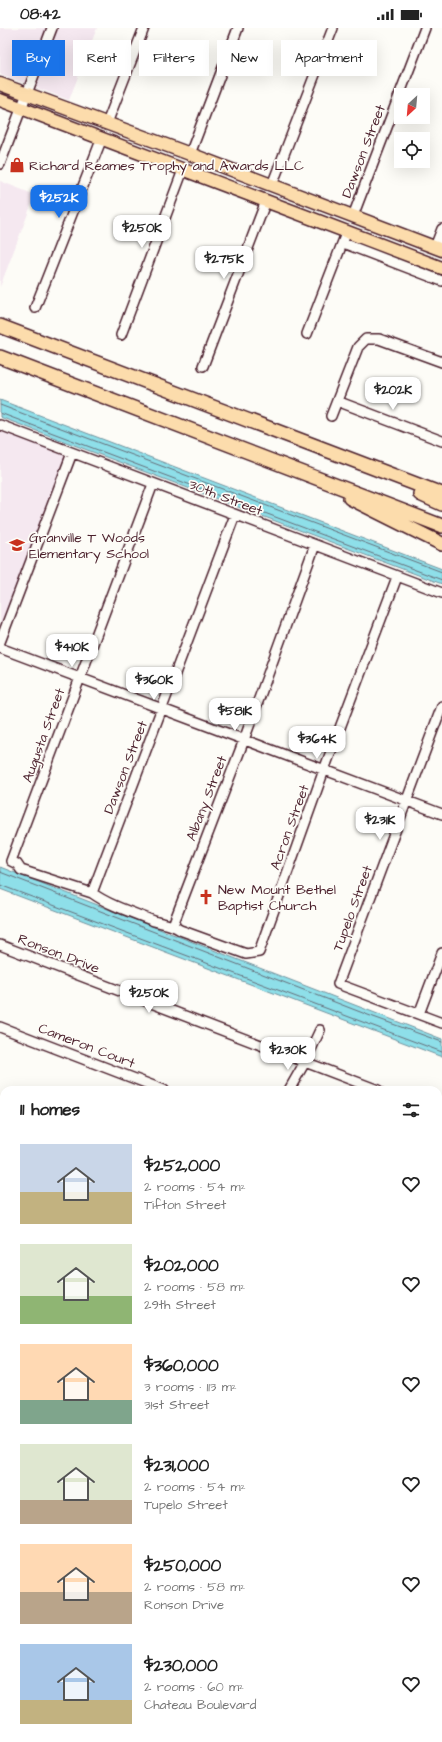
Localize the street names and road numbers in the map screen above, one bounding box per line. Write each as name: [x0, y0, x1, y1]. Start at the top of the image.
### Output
street label: Dawson Street: [337, 102, 391, 201]
street label: 30th Street: [186, 475, 266, 521]
street label: Augusta Street: [18, 685, 70, 785]
street label: Dawson Street: [99, 718, 153, 817]
street label: Albany Street: [182, 753, 232, 844]
street label: Acron Street: [265, 782, 315, 873]
street label: Tupelo Street: [328, 862, 378, 954]
street label: Ronson Drive: [15, 929, 103, 979]
street label: Cameron Court: [35, 1018, 138, 1074]

